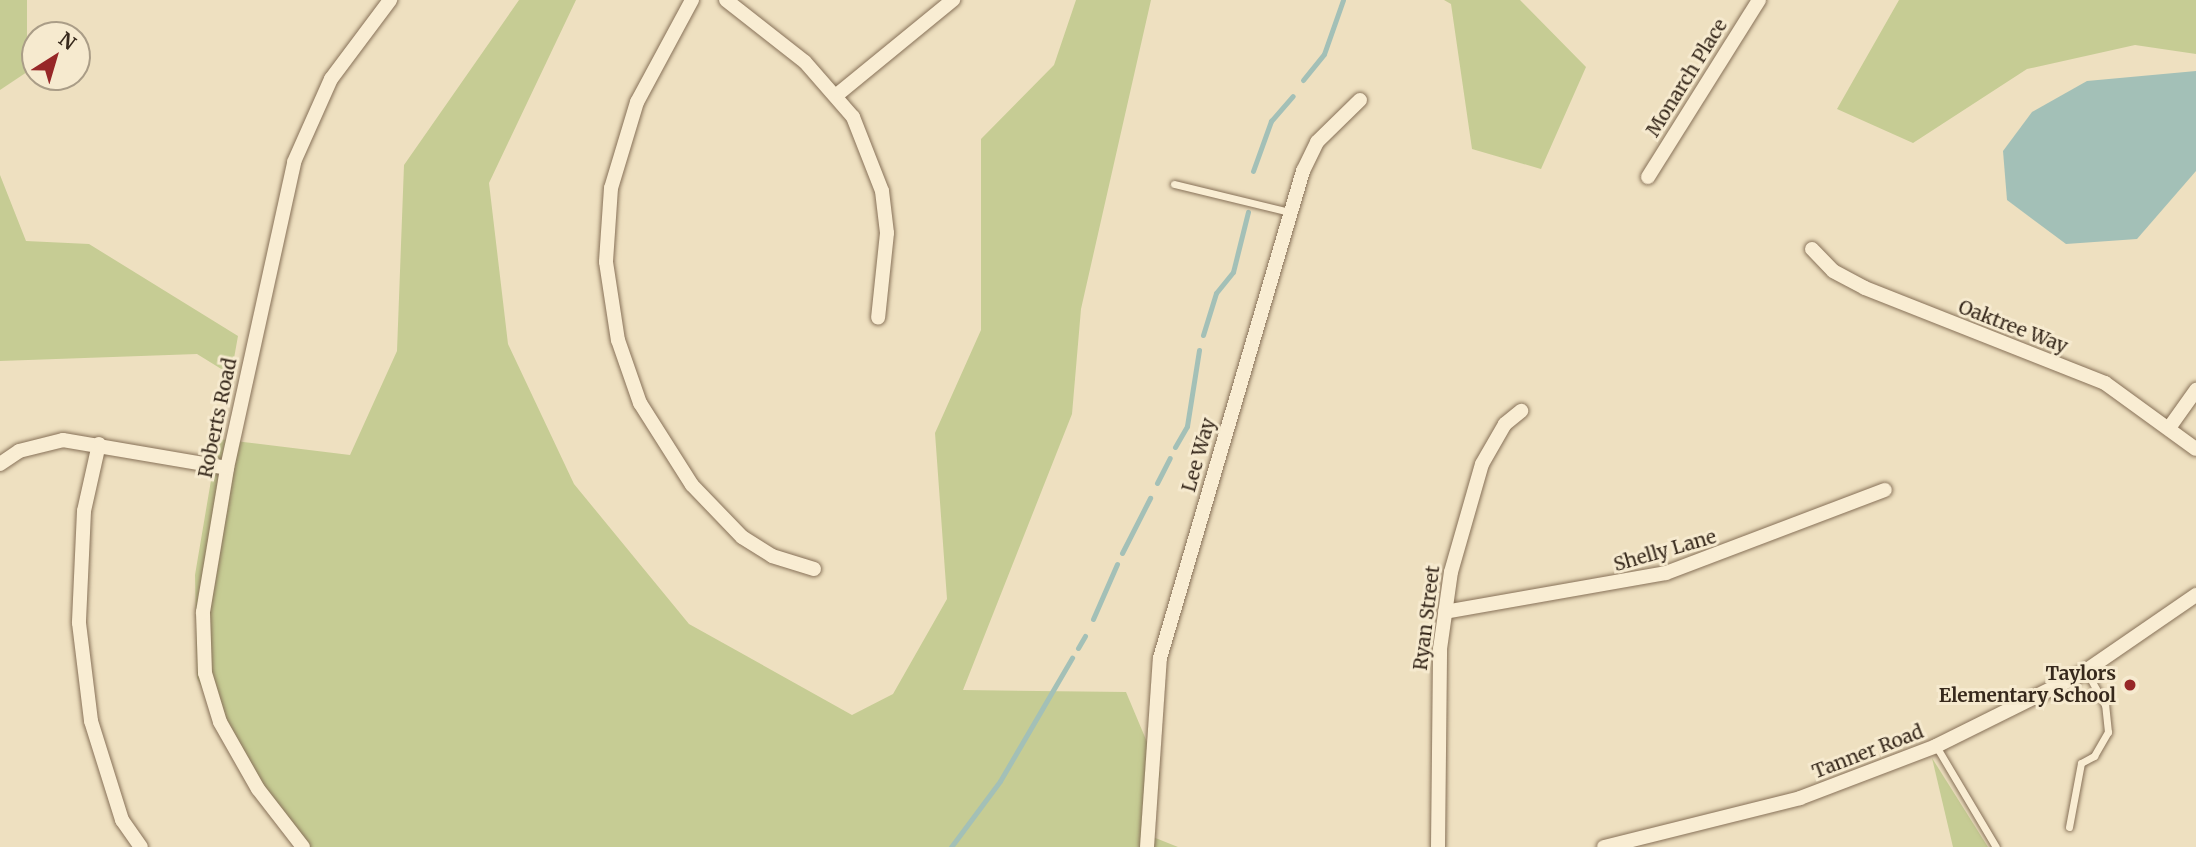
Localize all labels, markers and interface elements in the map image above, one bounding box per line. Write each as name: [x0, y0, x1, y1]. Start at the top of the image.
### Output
street label: Monarch Place: [1642, 15, 1732, 141]
north arrow: [21, 21, 91, 91]
text: N: [54, 27, 81, 55]
street label: Oaktree Way: [1955, 296, 2071, 358]
street label: Roberts Road: [194, 356, 242, 480]
street label: Lee Way: [1178, 415, 1220, 495]
street label: Shelly Lane: [1611, 525, 1719, 577]
street label: Ryan Street: [1409, 564, 1445, 672]
place label: Taylors Elementary School: [1939, 663, 2116, 707]
marker: Taylors Elementary School: [2122, 677, 2138, 693]
street label: Tanner Road: [1809, 720, 1927, 784]

